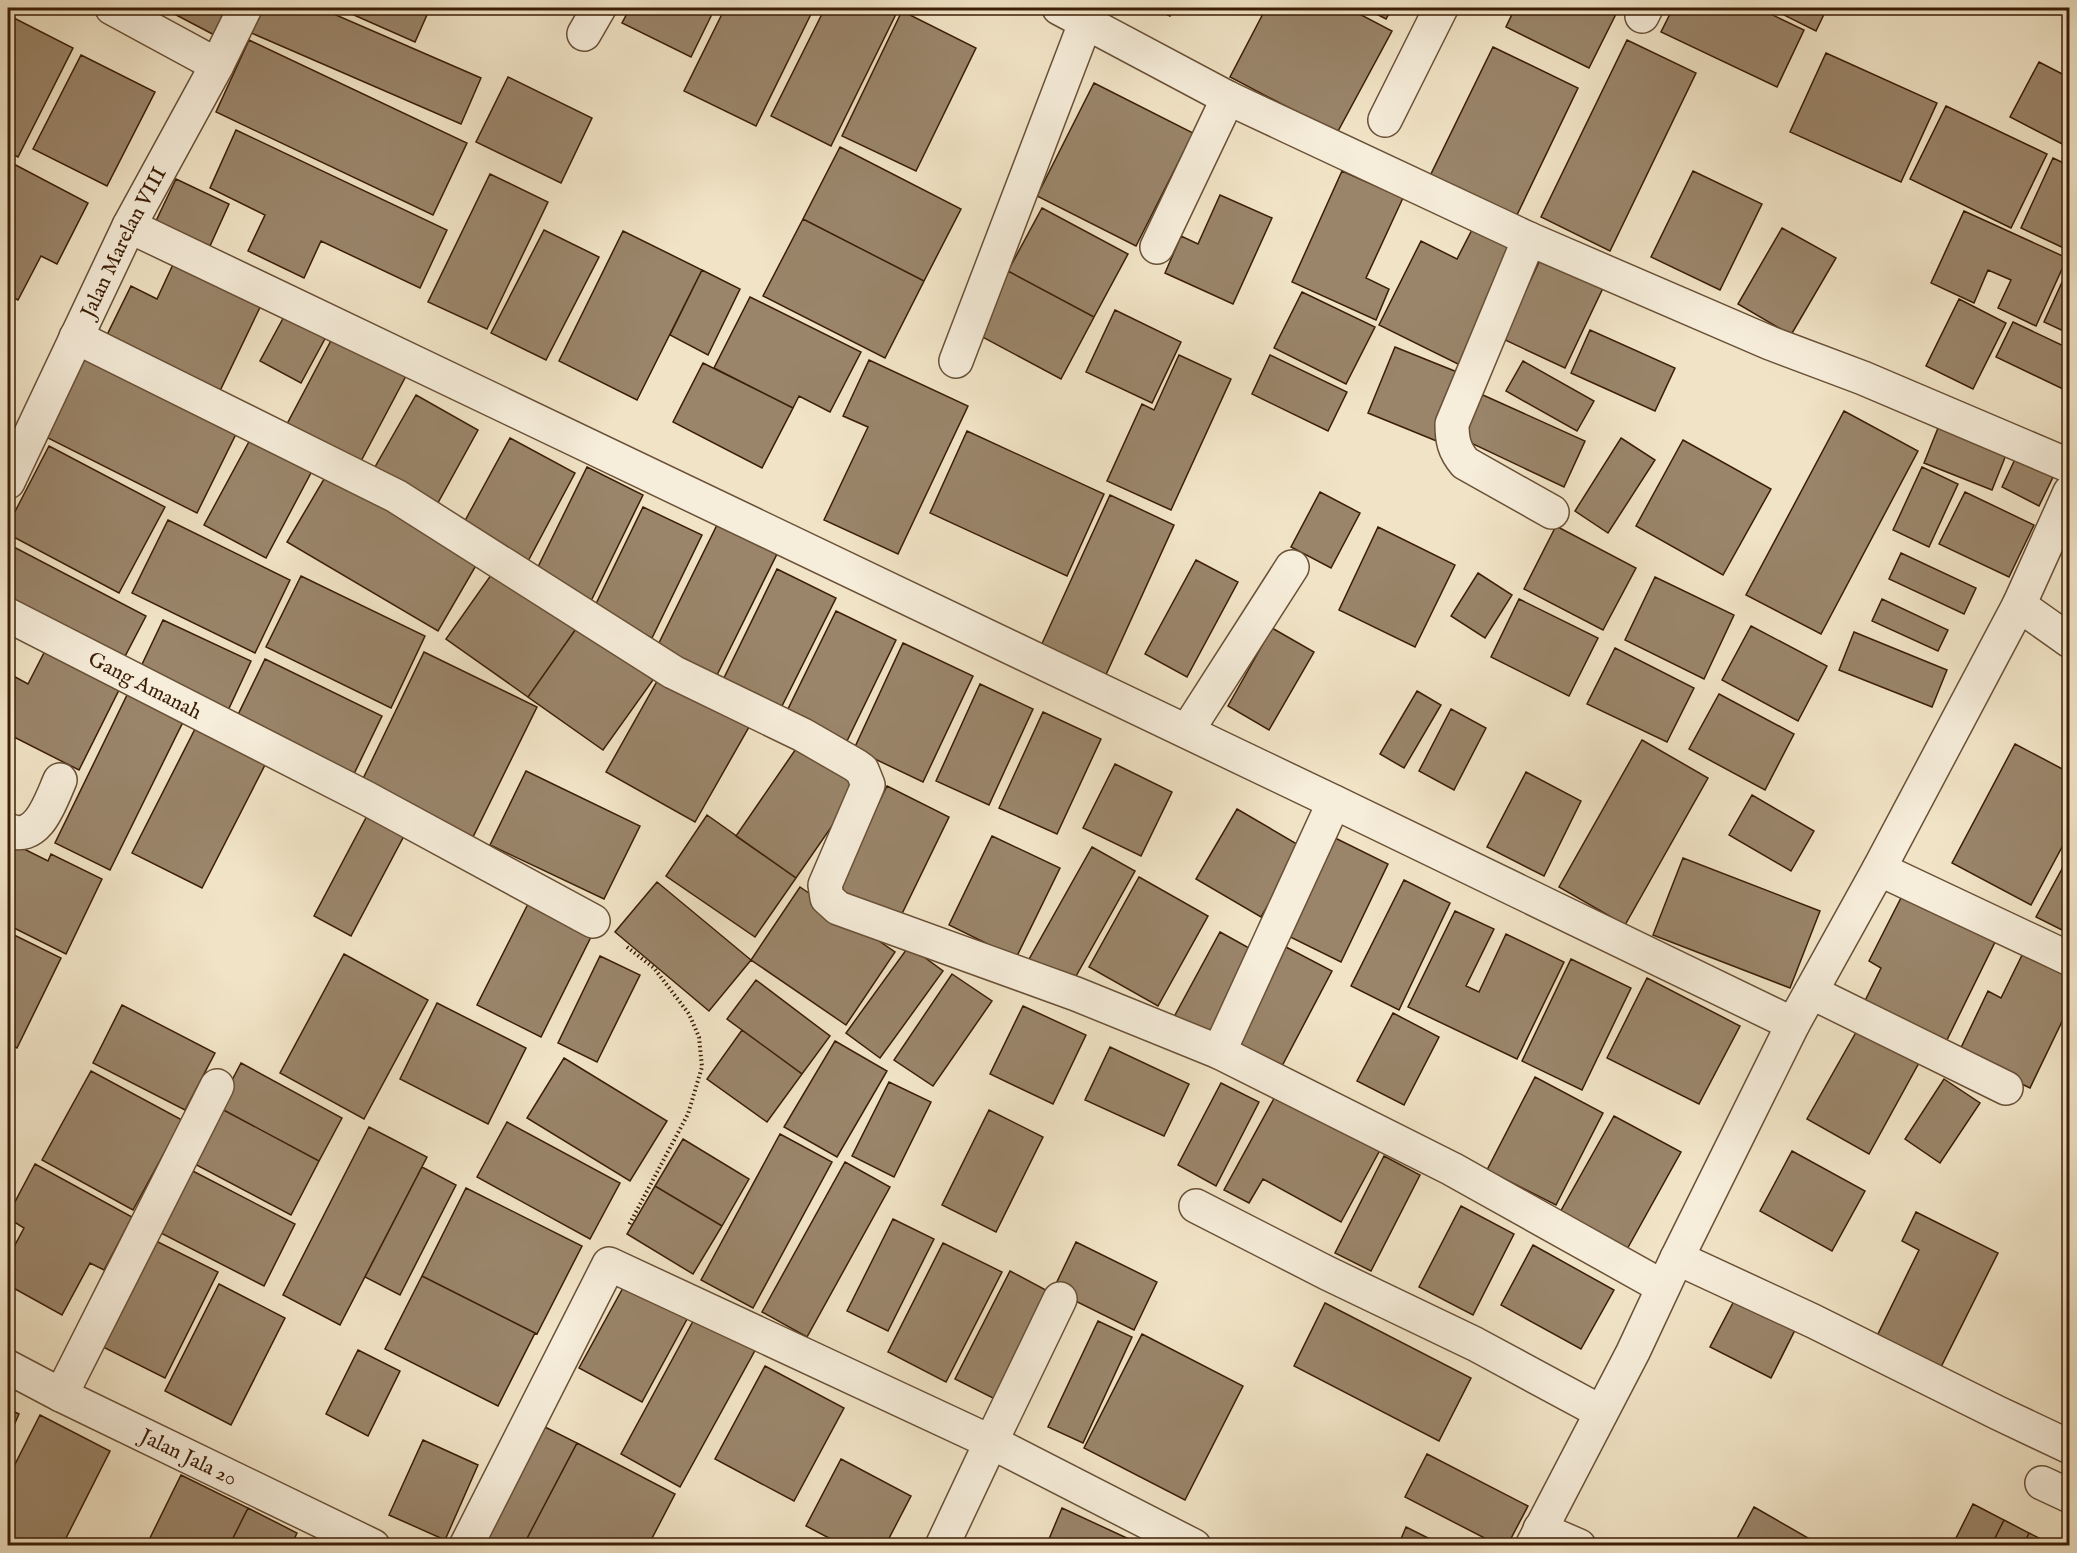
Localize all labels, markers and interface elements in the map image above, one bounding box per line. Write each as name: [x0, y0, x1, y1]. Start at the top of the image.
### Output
street label: Jalan Marelan VIII: [75, 163, 174, 325]
street label: Gang Amanah: [83, 646, 206, 727]
street label: Jalan Jala 20: [134, 1422, 241, 1493]

